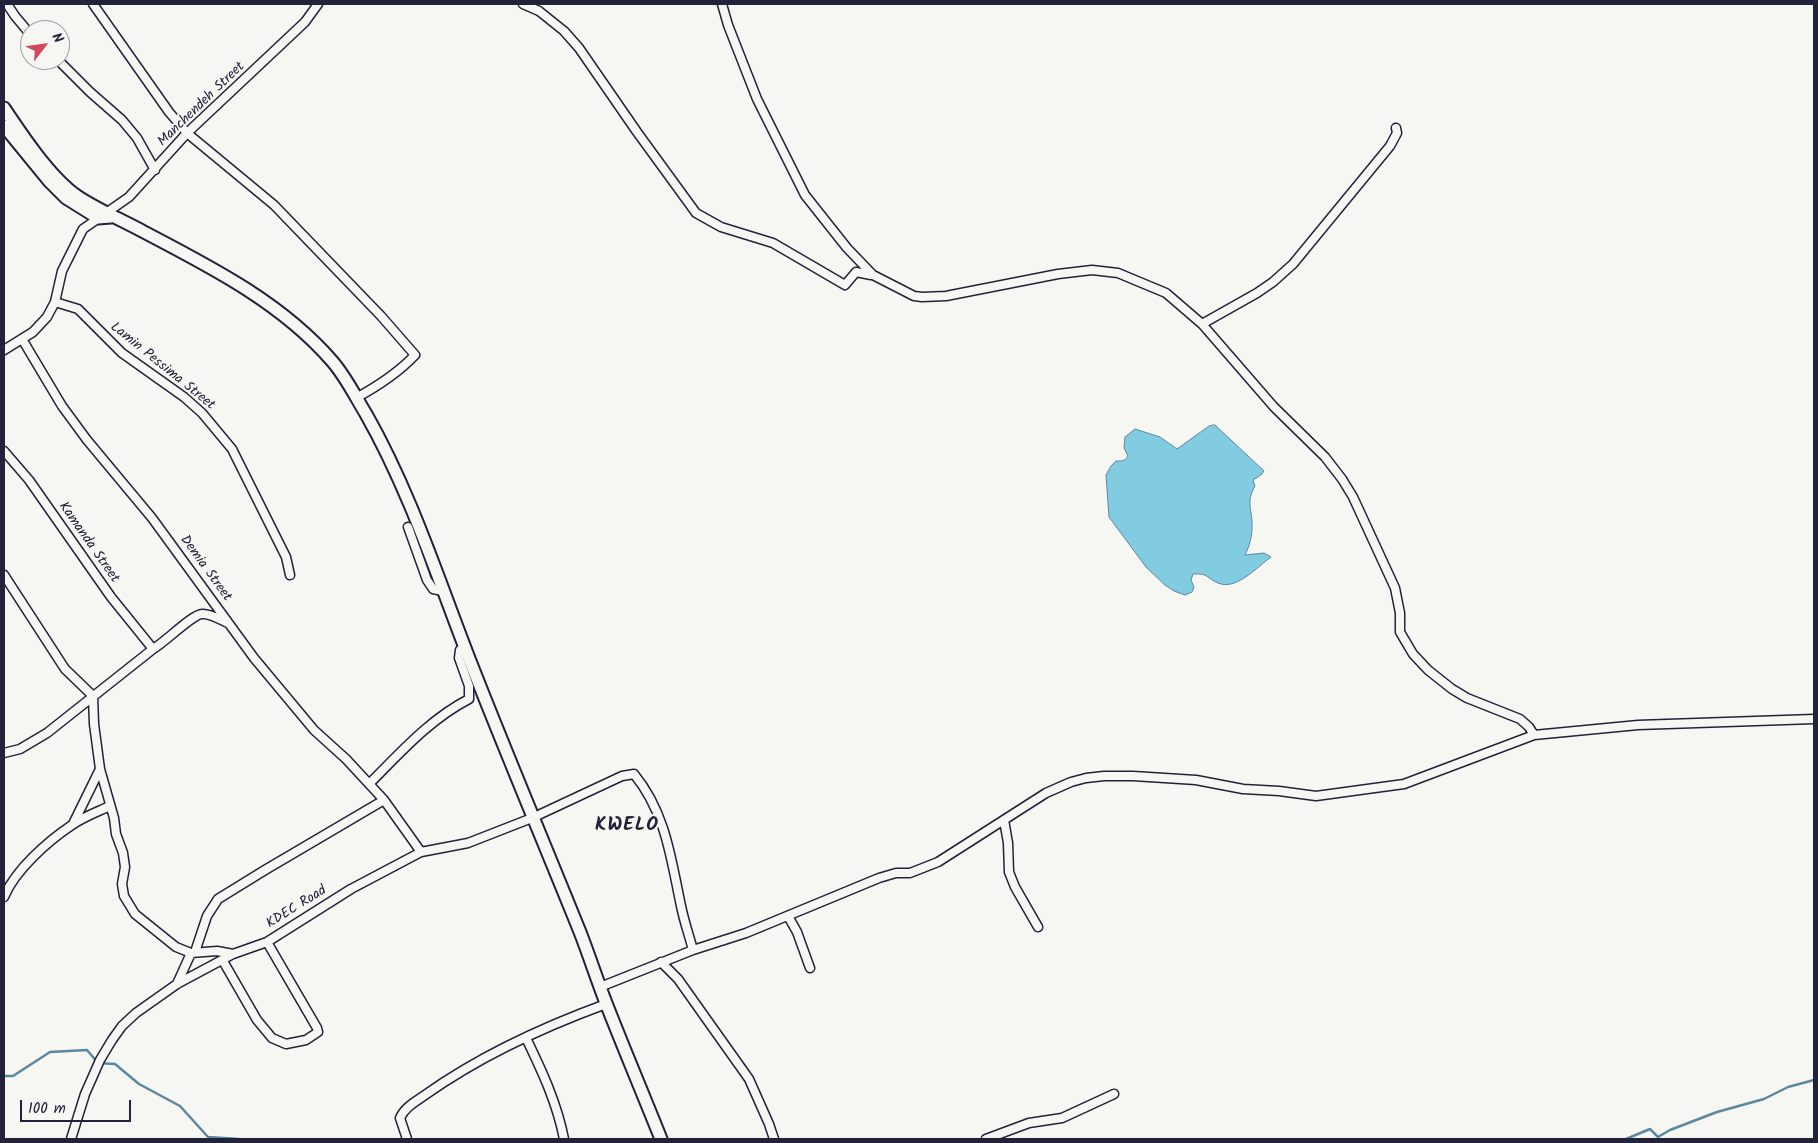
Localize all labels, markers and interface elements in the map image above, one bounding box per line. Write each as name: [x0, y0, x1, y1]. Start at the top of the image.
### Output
north arrow: [20, 20, 70, 70]
text: N: [45, 29, 69, 47]
street label: Manchendeh Street: [155, 59, 249, 151]
street label: Lamin Pessima Street: [106, 320, 218, 414]
street label: Kamanda Street: [54, 499, 122, 587]
street label: Demia Street: [175, 533, 235, 605]
district label: KWELO: [594, 816, 660, 838]
street label: KDEC Road: [264, 883, 330, 933]
scale bar: [22, 1090, 134, 1122]
text: 100 m: [28, 1097, 66, 1121]

